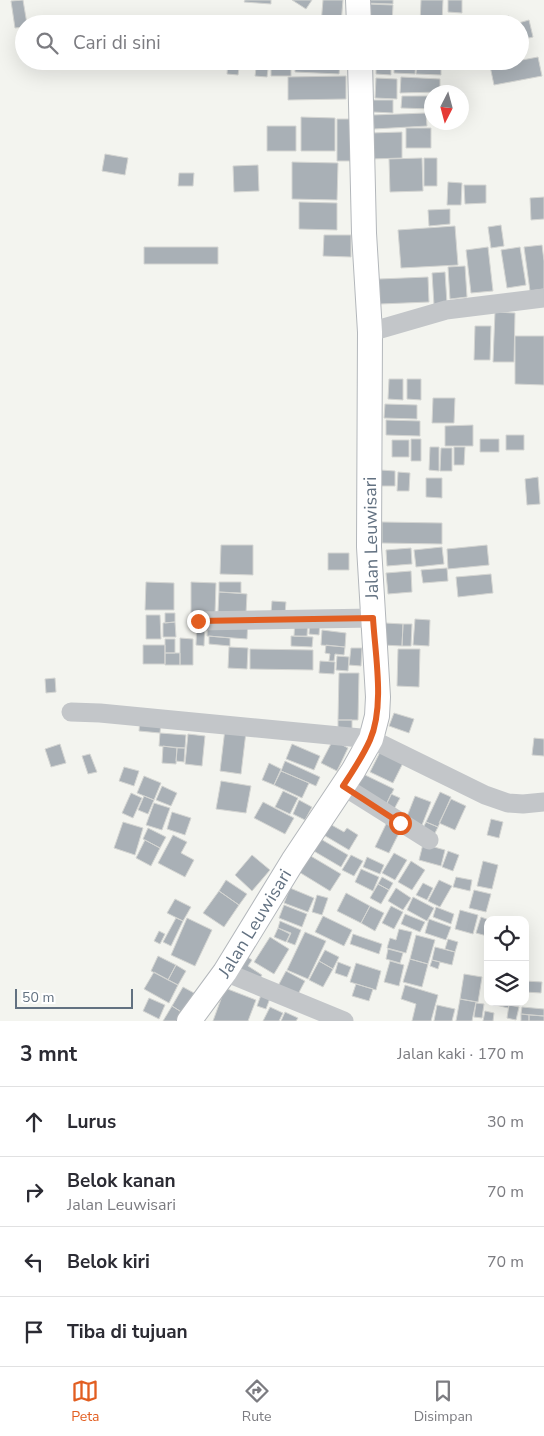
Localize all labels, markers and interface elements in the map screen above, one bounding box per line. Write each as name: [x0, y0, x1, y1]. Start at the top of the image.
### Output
search box: [15, 15, 529, 70]
icon: search: [33, 29, 61, 57]
text: Cari di sini: [73, 30, 161, 56]
north arrow: [424, 85, 469, 130]
street label: Jalan Leuwisari: [358, 477, 384, 600]
route end: [187, 610, 210, 633]
route start: [389, 812, 412, 835]
street label: Jalan Leuwisari: [212, 865, 297, 983]
map controls: [484, 916, 529, 1006]
button: locate: [484, 916, 529, 961]
button: layers: [484, 961, 529, 1006]
scale bar: [15, 986, 132, 1009]
text: 50 m: [22, 988, 54, 1007]
text: 3 mnt: [20, 1040, 77, 1068]
text: Jalan kaki · 170 m: [397, 1043, 524, 1065]
icon: ahead: [20, 1108, 48, 1136]
text: Lurus: [67, 1109, 116, 1135]
text: 30 m: [487, 1111, 524, 1133]
text: Belok kanan: [67, 1168, 176, 1194]
icon: right: [20, 1178, 48, 1206]
text: 70 m: [487, 1181, 524, 1203]
text: Jalan Leuwisari: [67, 1194, 176, 1216]
icon: left: [20, 1248, 48, 1276]
text: Belok kiri: [67, 1249, 150, 1275]
text: 70 m: [487, 1251, 524, 1273]
icon: arrive: [20, 1318, 48, 1346]
text: Tiba di tujuan: [67, 1319, 188, 1345]
tab: Peta: [71, 1377, 99, 1426]
tab: Rute: [242, 1377, 271, 1426]
tab: Disimpan: [414, 1377, 473, 1426]

